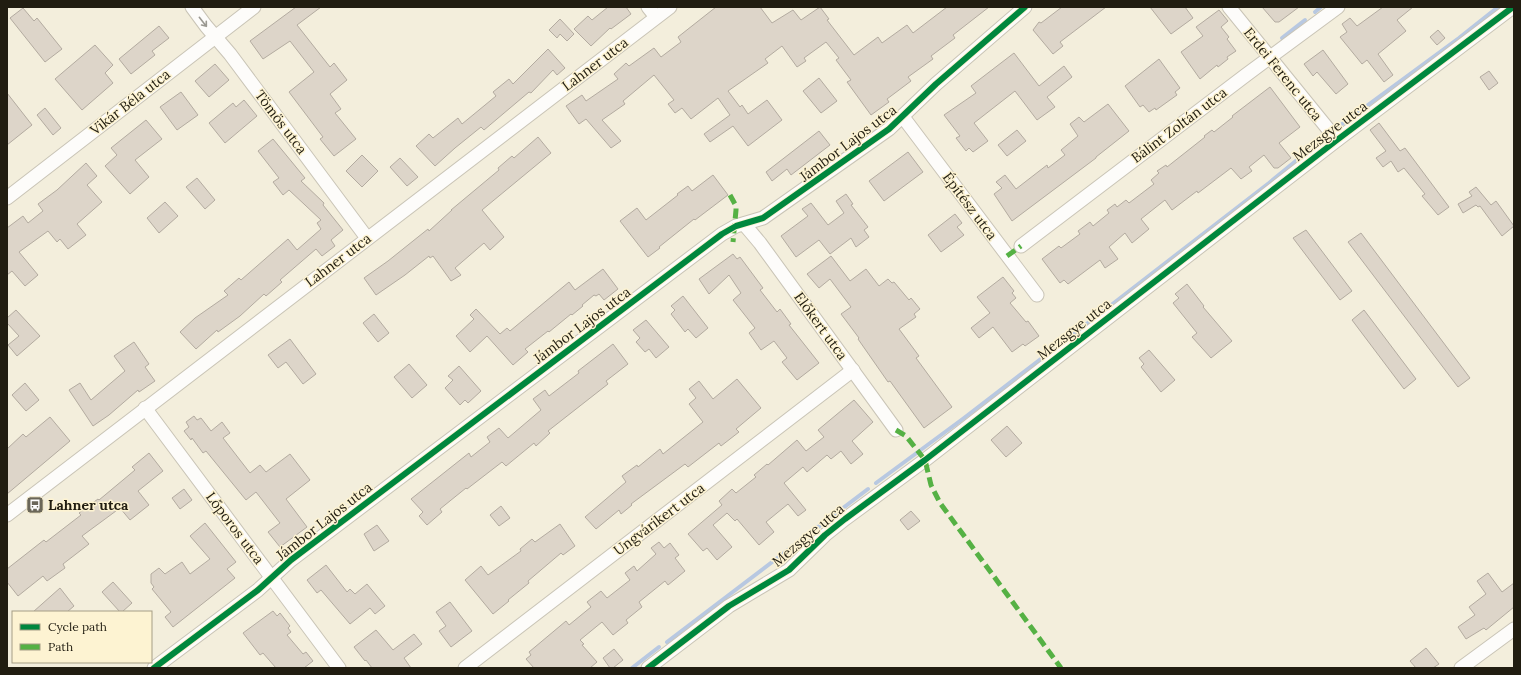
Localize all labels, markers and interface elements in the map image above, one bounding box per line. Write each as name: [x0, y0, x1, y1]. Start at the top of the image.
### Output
one-way arrow: [199, 17, 207, 28]
street label: Erdei Ferenc utca: [1240, 24, 1326, 124]
street label: Lahner utca: [558, 33, 632, 95]
street label: Vikár Béla utca: [86, 65, 174, 140]
street label: Bálint Zoltán utca: [1128, 83, 1230, 167]
street label: Tömös utca: [251, 86, 311, 158]
street label: Mezsgye utca: [1289, 97, 1371, 165]
street label: Jámbor Lajos utca: [795, 101, 900, 186]
street label: Építész utca: [939, 169, 1001, 243]
street label: Lahner utca: [301, 229, 375, 291]
street label: Jámbor Lajos utca: [529, 283, 634, 368]
street label: Előkert utca: [790, 289, 852, 363]
street label: Mezsgye utca: [1033, 295, 1115, 363]
street label: Jámbor Lajos utca: [272, 478, 376, 565]
street label: Ungvárikert utca: [610, 479, 708, 559]
street label: Lőporos utca: [202, 488, 268, 568]
bus stop icon: Lahner utca: [25, 495, 45, 515]
place label: Lahner utca: [48, 496, 129, 514]
street label: Mezsgye utca: [768, 500, 848, 570]
legend: [12, 611, 152, 663]
text: Cycle path: [48, 619, 107, 634]
text: Path: [48, 639, 73, 654]

